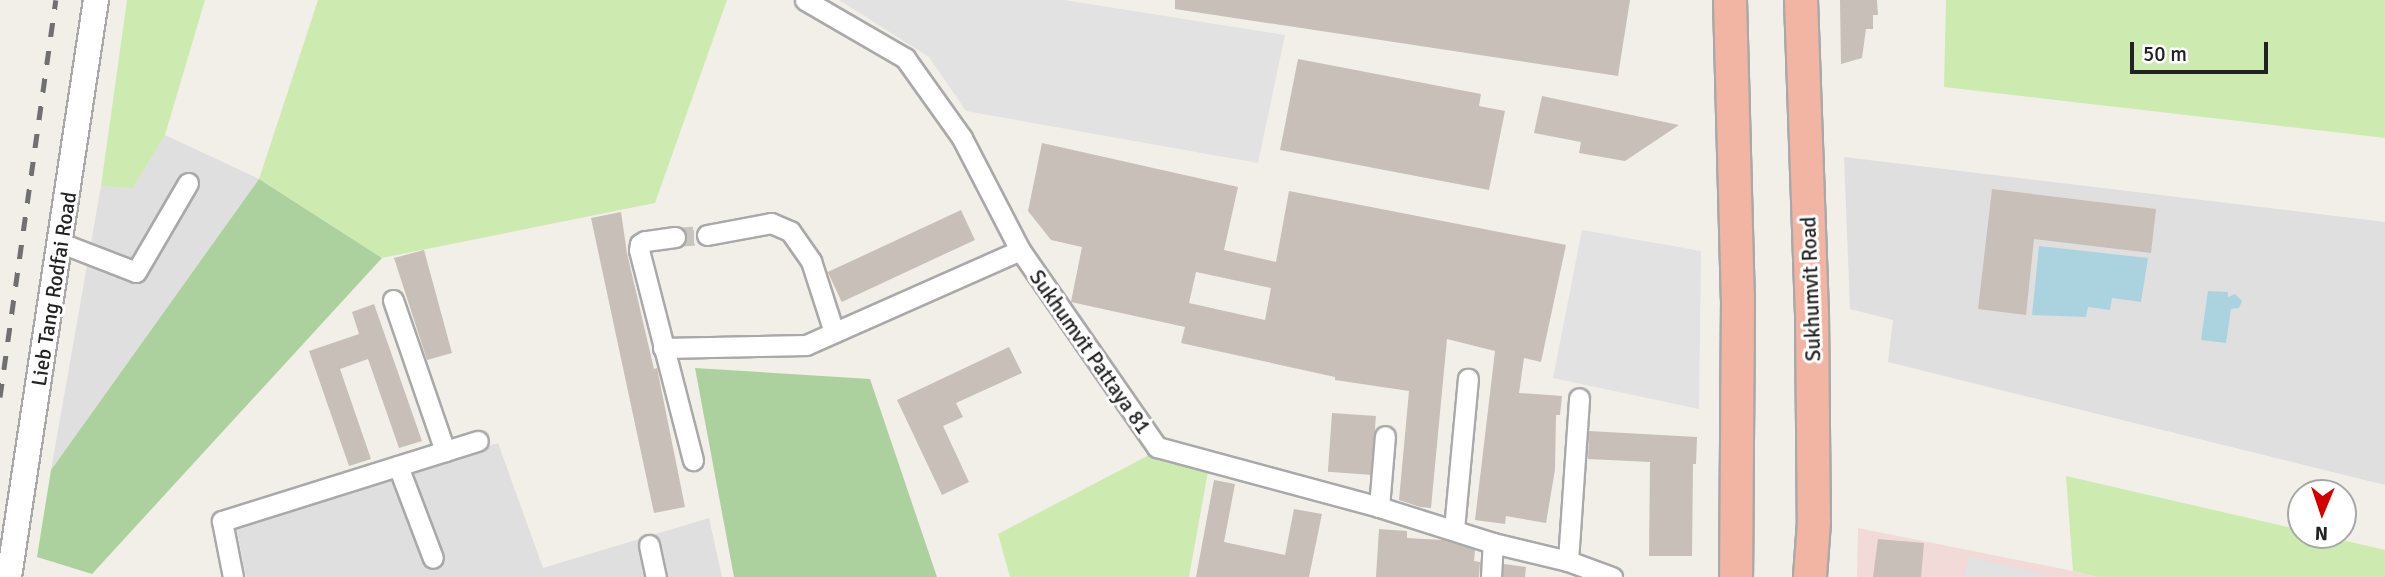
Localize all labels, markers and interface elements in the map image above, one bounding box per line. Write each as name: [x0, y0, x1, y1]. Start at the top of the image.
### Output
scale bar: [2133, 28, 2271, 72]
text: 50 m: [2143, 41, 2187, 67]
street label: Lieb Tang Rodfai Road: [26, 190, 82, 388]
street label: Sukhumvit Road: [1796, 216, 1826, 362]
street label: Sukhumvit Pattaya 81: [1024, 265, 1156, 439]
north arrow: [2287, 479, 2357, 549]
text: N: [2314, 521, 2328, 545]

